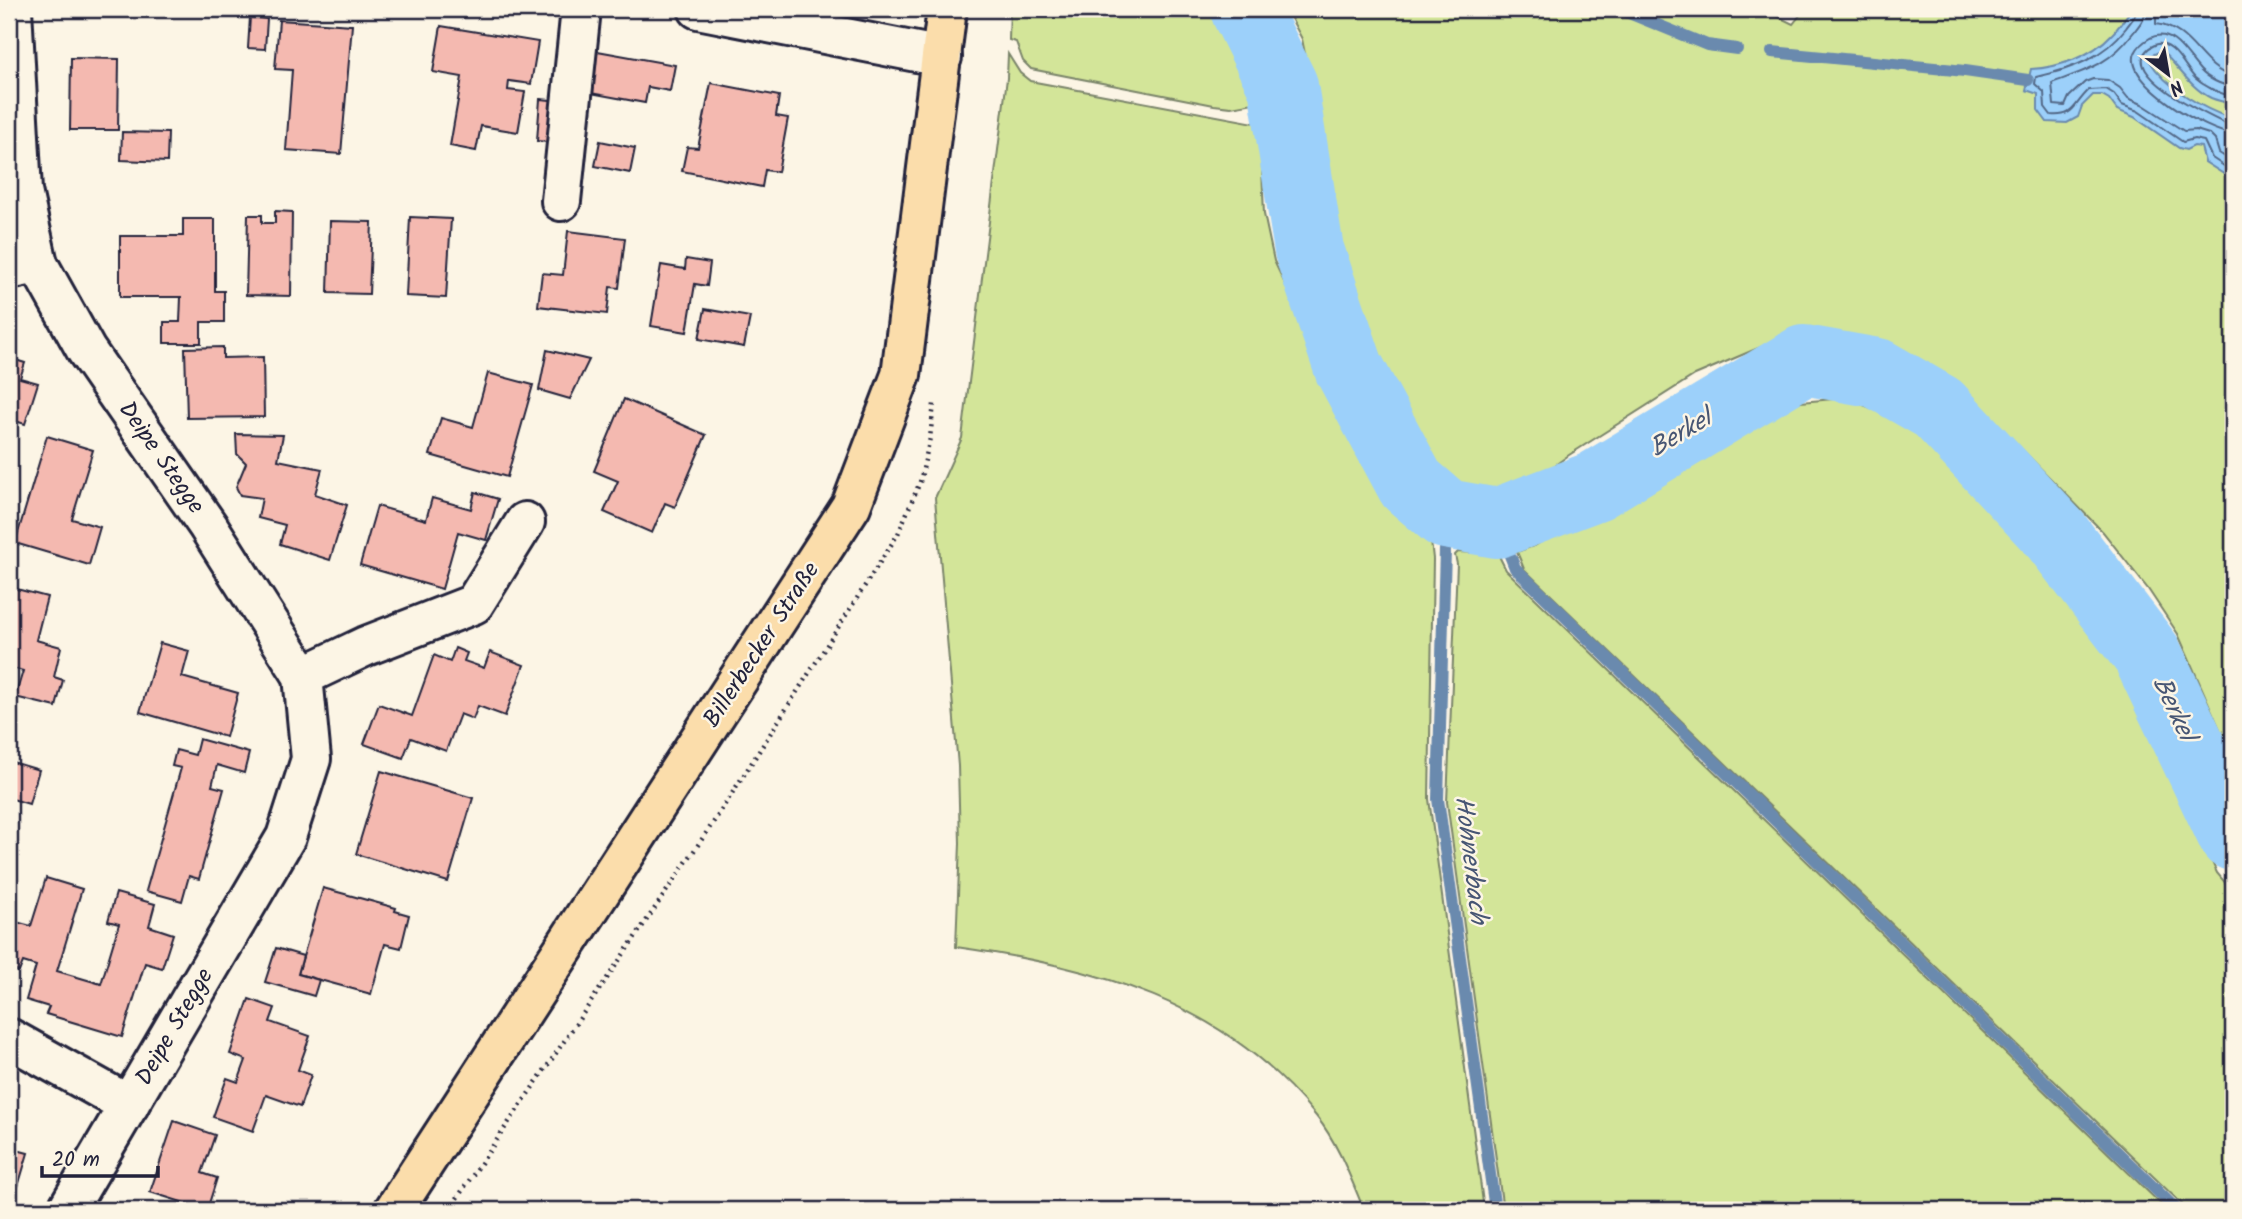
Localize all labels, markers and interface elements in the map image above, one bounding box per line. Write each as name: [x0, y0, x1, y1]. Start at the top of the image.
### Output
north arrow: [2134, 38, 2204, 108]
text: N: [2163, 71, 2189, 103]
street label: Deipe Stegge: [108, 393, 214, 523]
water label: Berkel: [1641, 396, 1725, 469]
street label: Billerbecker Straße: [694, 554, 831, 736]
water label: Berkel: [2140, 670, 2208, 752]
water label: Hohnerbach: [1441, 794, 1499, 928]
street label: Deipe Stegge: [126, 961, 225, 1093]
scale bar: [42, 1135, 158, 1179]
text: 20 m: [52, 1144, 100, 1177]

